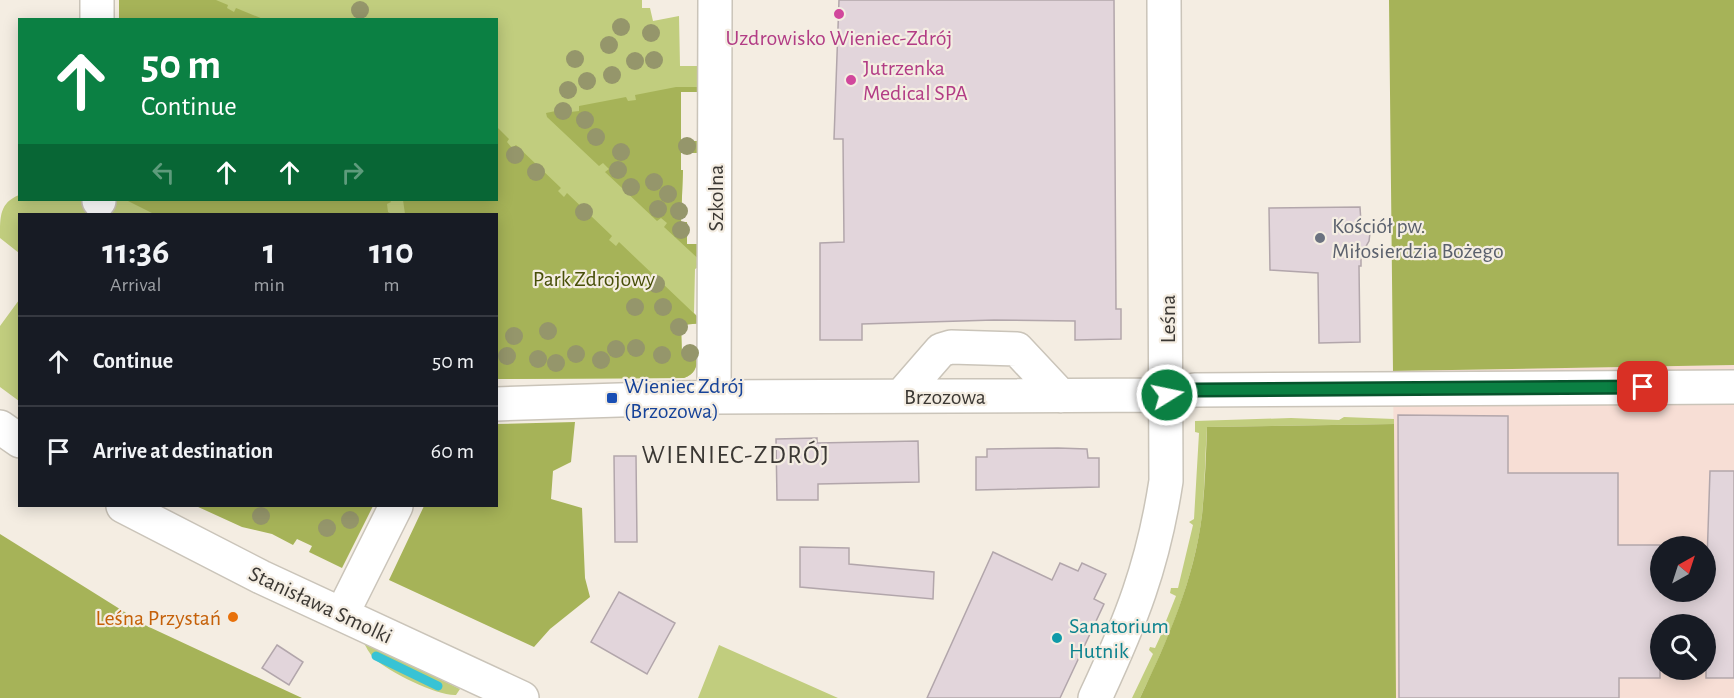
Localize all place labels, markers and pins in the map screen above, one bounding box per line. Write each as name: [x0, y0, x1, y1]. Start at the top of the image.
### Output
marker: Uzdrowisko Wieniec-Zdrój: [832, 7, 846, 21]
place label: Uzdrowisko Wieniec-Zdrój: [726, 27, 952, 49]
place label: Jutrzenka Medical SPA: [863, 57, 968, 104]
marker: Jutrzenka Medical SPA: [844, 73, 858, 87]
place label: Kościół pw. Miłosierdzia Bożego: [1332, 215, 1504, 262]
marker: Kościół pw. Miłosierdzia Bożego: [1313, 231, 1327, 245]
pin: [1617, 361, 1668, 412]
place label: Wieniec Zdrój (Brzozowa): [624, 375, 744, 422]
marker: Wieniec Zdrój (Brzozowa): [605, 391, 619, 405]
place label: Leśna Przystań: [96, 607, 221, 629]
marker: Leśna Przystań: [226, 610, 240, 624]
place label: Sanatorium Hutnik: [1069, 615, 1169, 662]
marker: Sanatorium Hutnik: [1050, 631, 1064, 645]

